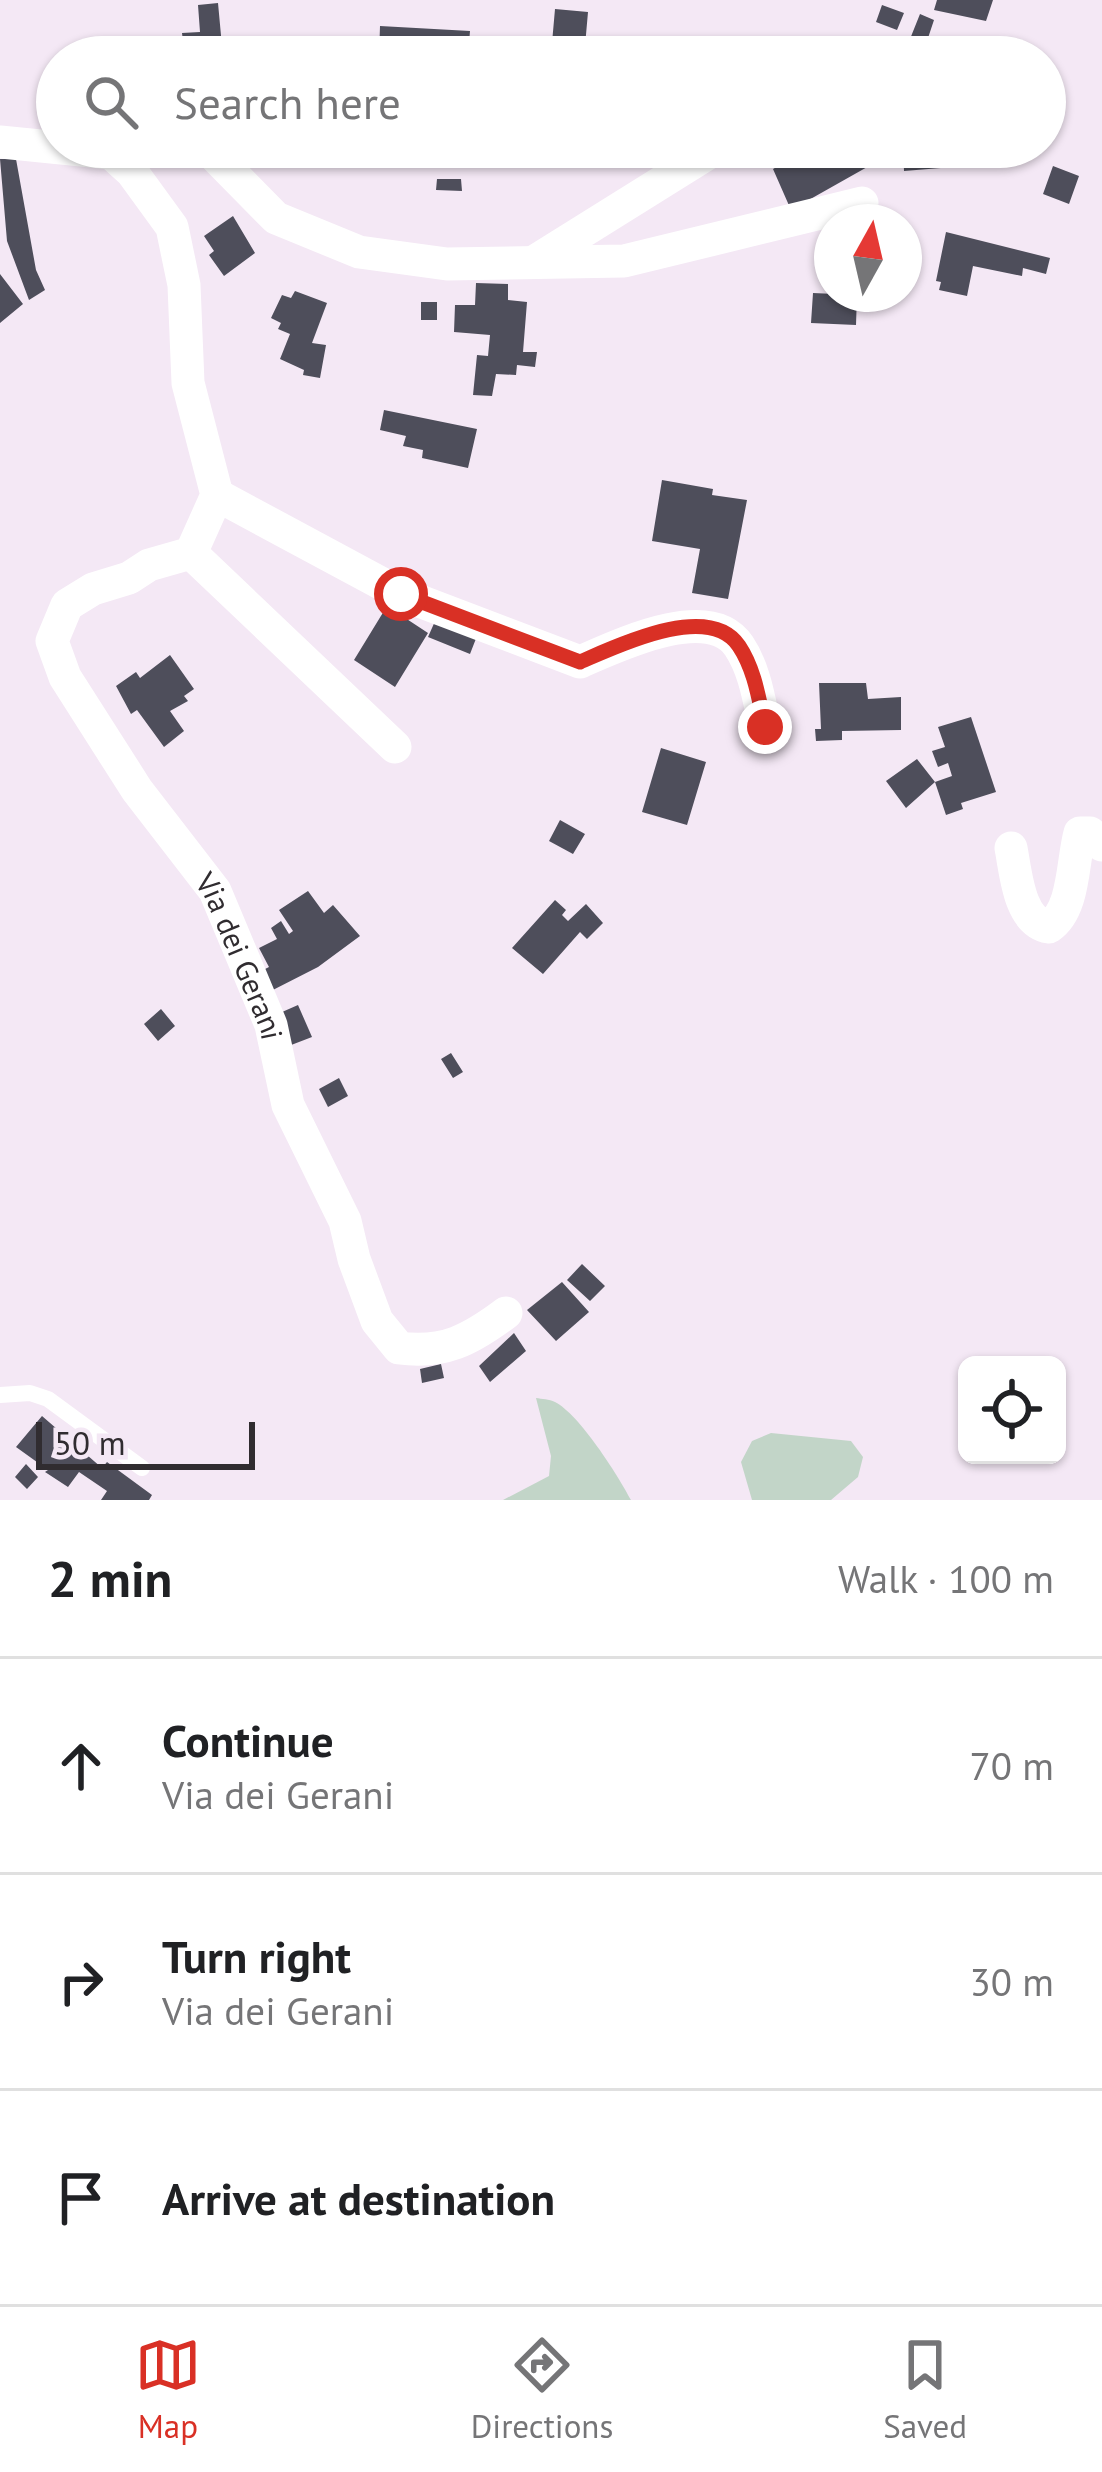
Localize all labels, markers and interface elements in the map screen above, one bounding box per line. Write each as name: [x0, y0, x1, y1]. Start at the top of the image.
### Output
search box: [36, 36, 1066, 168]
icon: search: [78, 69, 144, 135]
text: Search here: [174, 73, 401, 131]
north arrow: [814, 204, 922, 312]
route start: [374, 567, 428, 621]
route end: [738, 700, 792, 754]
street label: Via dei Gerani: [187, 863, 293, 1043]
map controls: [958, 1356, 1066, 1464]
button: locate: [958, 1356, 1066, 1464]
scale bar: [36, 1416, 255, 1469]
text: 50 m: [54, 1421, 126, 1464]
text: 2 min: [48, 1545, 172, 1611]
text: Walk · 100 m: [838, 1553, 1054, 1604]
text: Continue: [162, 1711, 334, 1769]
icon: ahead: [48, 1733, 114, 1799]
text: 70 m: [969, 1740, 1054, 1791]
text: Via dei Gerani: [162, 1769, 394, 1820]
text: Turn right: [162, 1927, 351, 1985]
icon: right: [48, 1949, 114, 2015]
text: 30 m: [969, 1956, 1054, 2007]
text: Via dei Gerani: [162, 1985, 394, 2036]
icon: arrive: [48, 2165, 114, 2231]
text: Arrive at destination: [162, 2169, 555, 2227]
tab: Map: [135, 2332, 201, 2447]
tab: Directions: [471, 2332, 613, 2447]
tab: Saved: [883, 2332, 967, 2447]

